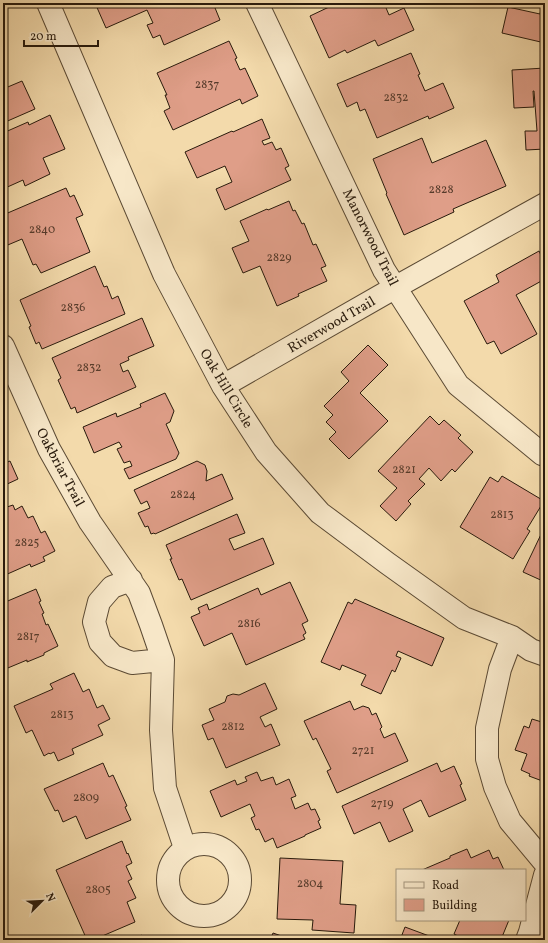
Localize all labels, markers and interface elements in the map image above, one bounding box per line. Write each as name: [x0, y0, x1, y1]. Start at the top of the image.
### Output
scale bar: [24, 22, 98, 48]
text: 20 m: [30, 29, 57, 45]
house number: 2837: [195, 77, 219, 93]
house number: 2832: [383, 90, 409, 106]
house number: 2828: [428, 182, 454, 198]
street label: Manorwood Trail: [337, 186, 402, 289]
house number: 2840: [29, 222, 55, 238]
house number: 2829: [266, 250, 292, 266]
street label: Riverwood Trail: [284, 293, 379, 358]
house number: 2836: [61, 300, 85, 316]
street label: Oak Hill Circle: [195, 346, 257, 432]
house number: 2832: [76, 360, 102, 376]
street label: Oakbriar Trail: [31, 425, 88, 510]
house number: 2821: [392, 462, 416, 478]
house number: 2824: [170, 487, 196, 503]
house number: 2813: [490, 507, 514, 523]
house number: 2825: [15, 535, 40, 551]
house number: 2816: [237, 616, 261, 632]
house number: 2817: [16, 629, 40, 645]
house number: 2813: [50, 707, 74, 723]
house number: 2812: [221, 719, 245, 735]
house number: 2721: [352, 743, 374, 759]
house number: 2809: [73, 790, 99, 806]
house number: 2719: [371, 796, 393, 812]
legend: [396, 869, 526, 921]
house number: 2804: [297, 876, 323, 892]
text: Road: [432, 878, 459, 894]
north arrow: [22, 881, 62, 921]
house number: 2805: [85, 882, 111, 898]
text: N: [41, 891, 58, 904]
text: Building: [432, 898, 477, 914]

